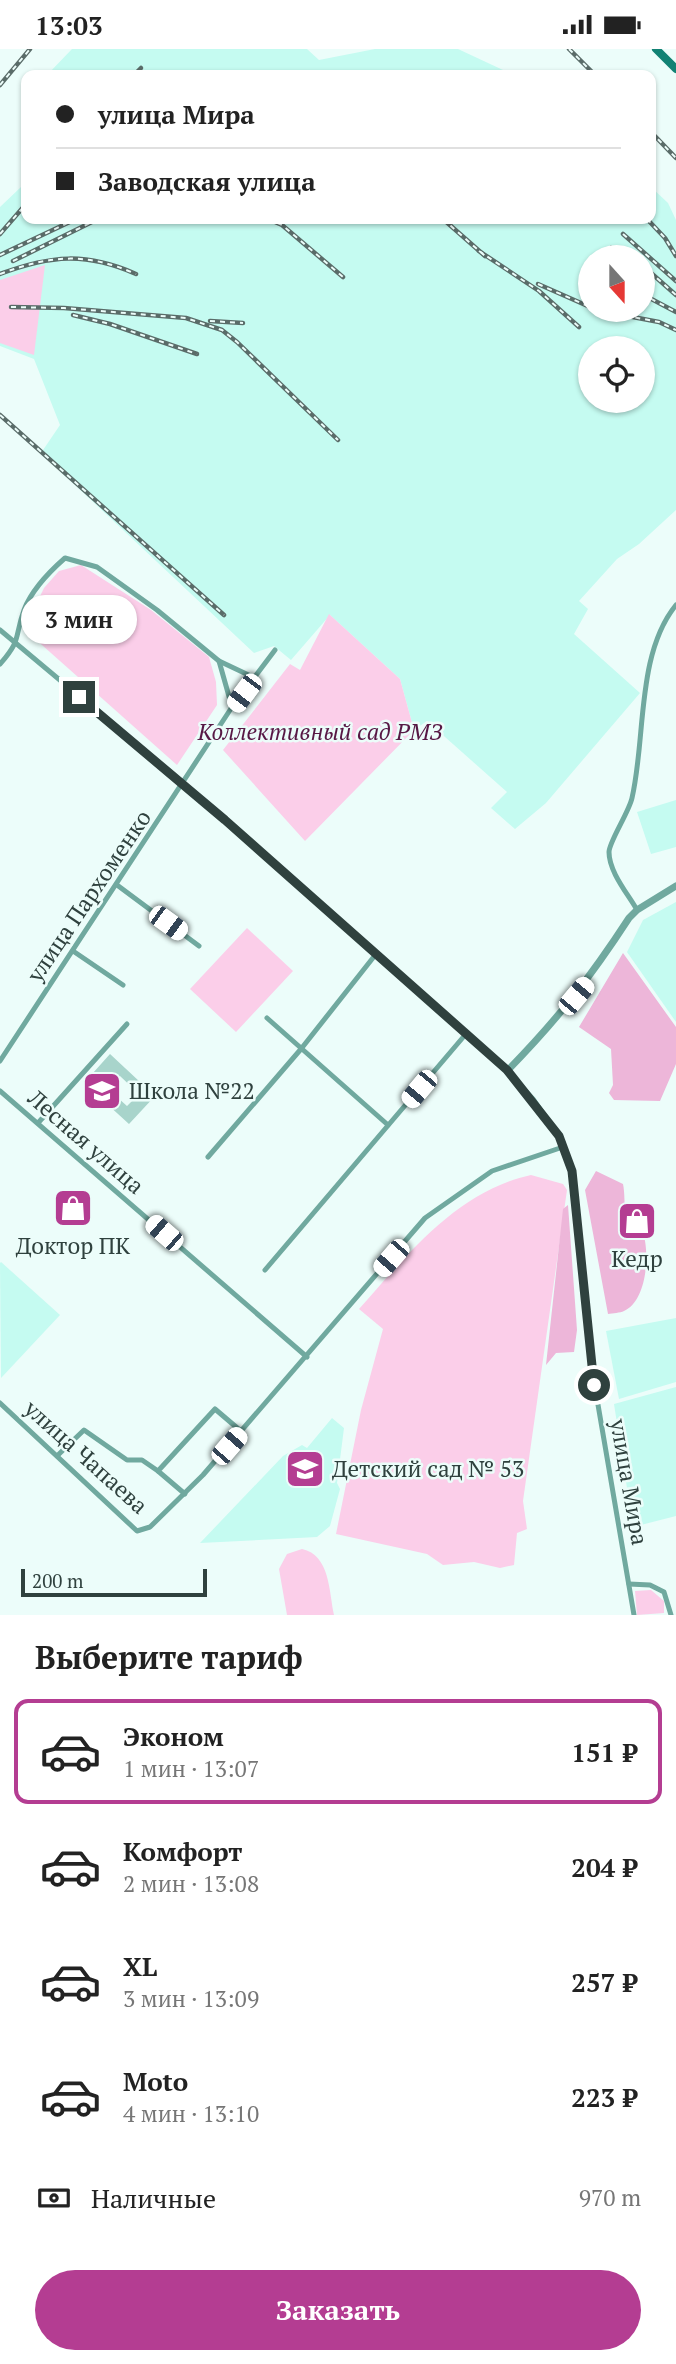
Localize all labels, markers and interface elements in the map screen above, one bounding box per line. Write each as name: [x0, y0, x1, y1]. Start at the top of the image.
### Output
text: 13:03: [35, 8, 103, 42]
text: улица Мира: [98, 97, 255, 131]
text: Заводская улица: [98, 164, 316, 198]
north arrow: [578, 245, 654, 322]
map controls: [578, 245, 655, 413]
button: locate: [578, 336, 655, 413]
callout: 3 мин: [21, 595, 137, 645]
text: 3 мин: [45, 604, 113, 635]
car: [223, 670, 266, 716]
route end: [63, 681, 95, 713]
park label: Коллективный сад РМЗ: [197, 716, 442, 747]
street label: улица Пархоменко: [19, 803, 158, 989]
car: [145, 902, 192, 944]
car: [555, 973, 598, 1019]
car: [398, 1066, 441, 1112]
school or university icon: Школа №22: [81, 1070, 123, 1112]
place label: Школа №22: [129, 1075, 255, 1106]
street label: Лесная улица: [21, 1082, 151, 1201]
shop icon: Доктор ПК: [52, 1187, 94, 1229]
shop icon: Кедр: [616, 1200, 658, 1242]
car: [142, 1211, 187, 1255]
place label: Доктор ПК: [16, 1230, 130, 1261]
car: [370, 1235, 413, 1281]
place label: Кедр: [611, 1243, 663, 1274]
route start: [578, 1369, 610, 1401]
street label: улица Чапаева: [17, 1392, 155, 1521]
street label: улица Мира: [603, 1415, 656, 1548]
car: [208, 1423, 251, 1469]
school or university icon: Детский сад № 53: [284, 1448, 326, 1490]
place label: Детский сад № 53: [332, 1453, 524, 1484]
scale bar: [21, 1566, 206, 1598]
text: 200 m: [32, 1568, 83, 1593]
text: Выберите тариф: [35, 1636, 303, 1678]
text: Эконом: [123, 1719, 224, 1753]
icon: car: [39, 1720, 102, 1783]
text: 151 ₽: [571, 1735, 637, 1769]
text: 1 мин · 13:07: [123, 1753, 259, 1784]
text: Комфорт: [123, 1834, 242, 1868]
icon: car: [39, 1835, 102, 1898]
text: 204 ₽: [571, 1850, 637, 1884]
text: 2 мин · 13:08: [123, 1868, 259, 1899]
text: XL: [123, 1949, 157, 1983]
icon: car: [39, 1950, 102, 2013]
text: 257 ₽: [571, 1965, 637, 1999]
text: 3 мин · 13:09: [123, 1983, 259, 2014]
text: Moto: [123, 2064, 188, 2098]
icon: car: [39, 2065, 102, 2128]
text: 223 ₽: [571, 2080, 637, 2114]
text: 4 мин · 13:10: [123, 2098, 259, 2129]
icon: cash: [35, 2179, 73, 2217]
text: Наличные: [91, 2181, 216, 2215]
text: 970 m: [579, 2182, 641, 2213]
button: Заказать: [35, 2270, 641, 2350]

